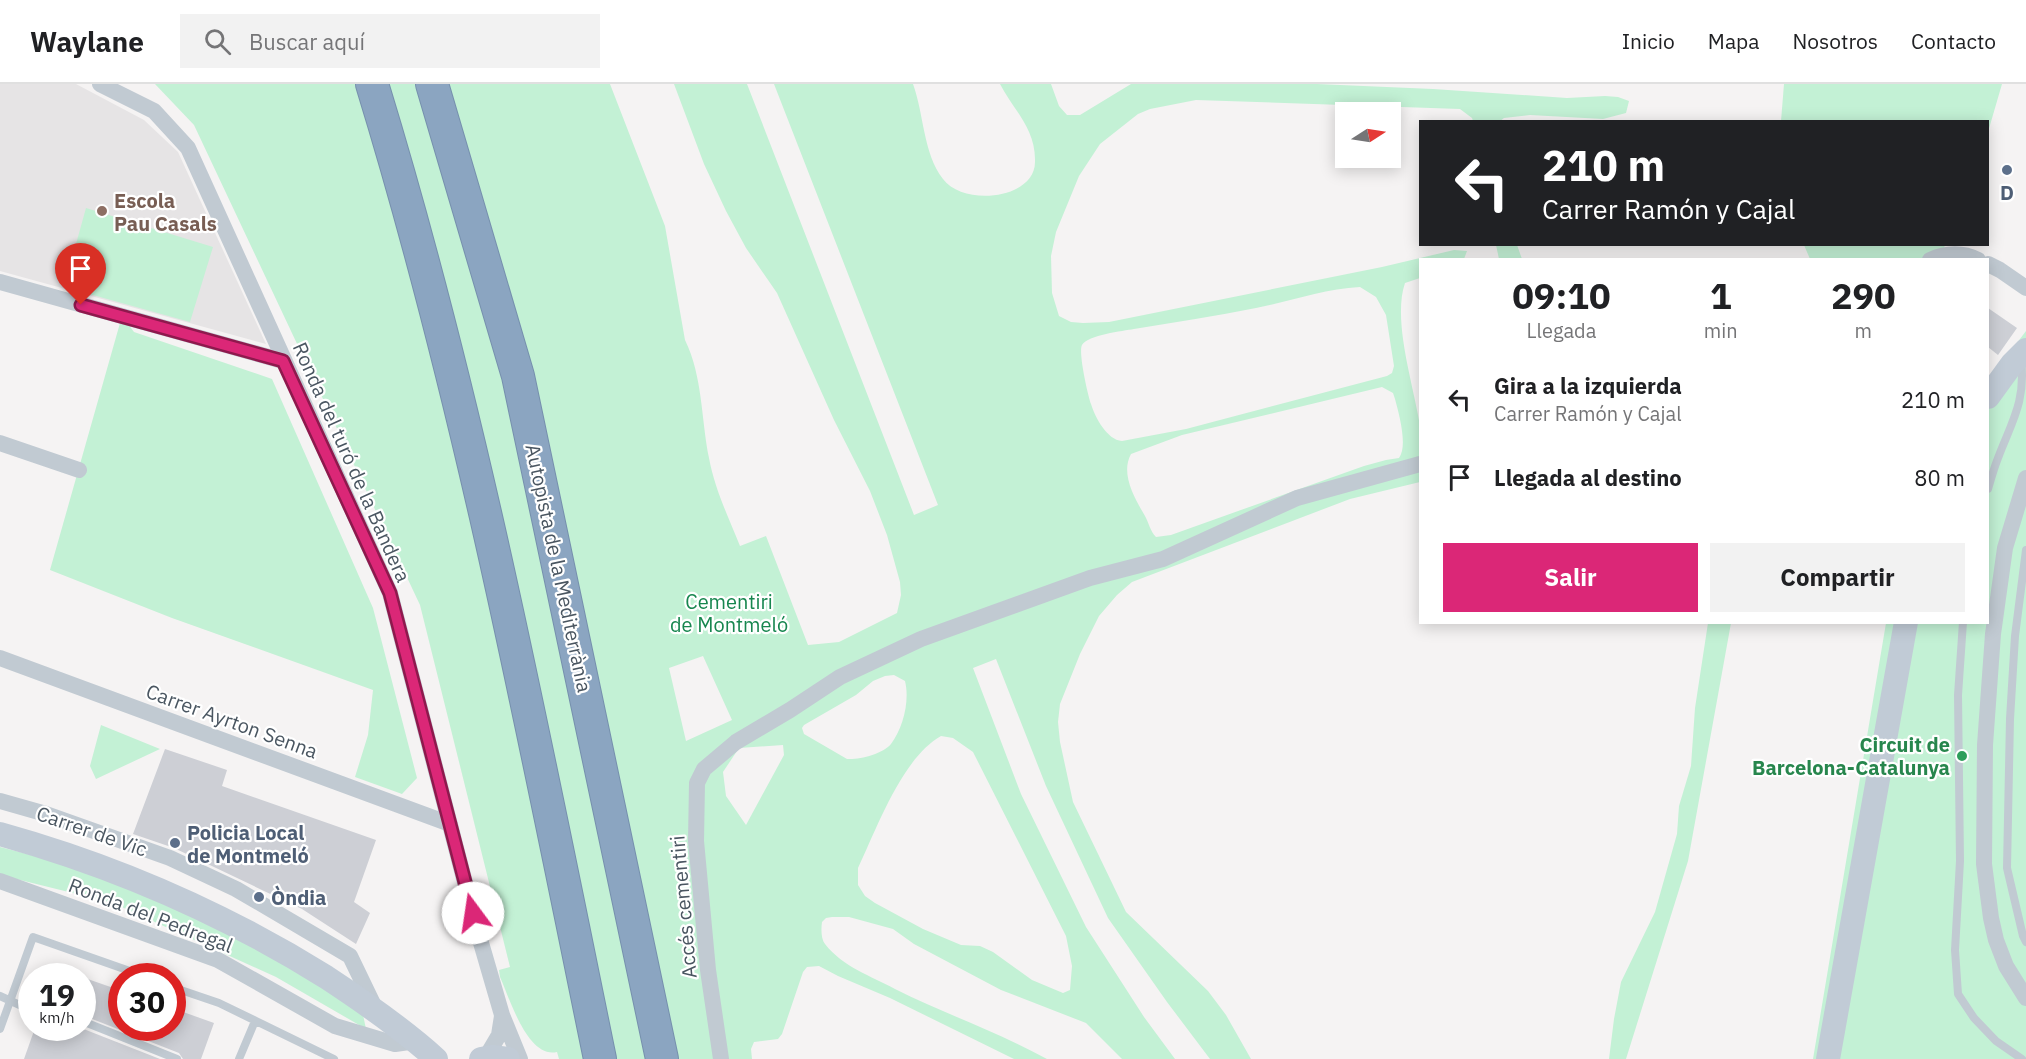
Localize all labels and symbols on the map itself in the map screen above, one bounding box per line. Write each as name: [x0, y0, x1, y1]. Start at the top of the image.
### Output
north arrow: [1335, 102, 1401, 168]
marker: D: [2000, 163, 2014, 177]
place label: D: [2000, 179, 2014, 206]
place label: Escola Pau Casals: [114, 187, 217, 237]
marker: Escola Pau Casals: [95, 204, 109, 218]
pin: [55, 243, 106, 305]
street label: Ronda del turó de la Bandera: [287, 338, 417, 587]
street label: Autopista de la Mediterrània: [519, 441, 599, 695]
park label: Cementiri de Montmeló: [670, 588, 788, 638]
street label: Carrer Ayrton Senna: [142, 677, 322, 765]
place label: Circuit de Barcelona-Catalunya: [1752, 731, 1950, 781]
marker: Circuit de Barcelona-Catalunya: [1955, 749, 1969, 763]
street label: Carrer de Vic: [33, 799, 151, 863]
place label: Policia Local de Montmeló: [187, 819, 309, 869]
street label: Accés cementiri: [663, 834, 703, 980]
marker: Policia Local de Montmeló: [168, 836, 182, 850]
street label: Ronda del Pedregal: [65, 871, 237, 959]
position arrow: [441, 881, 505, 945]
place label: Òndia: [271, 884, 326, 911]
marker: Òndia: [252, 890, 266, 904]
speed limit sign: 30: [108, 963, 186, 1041]

